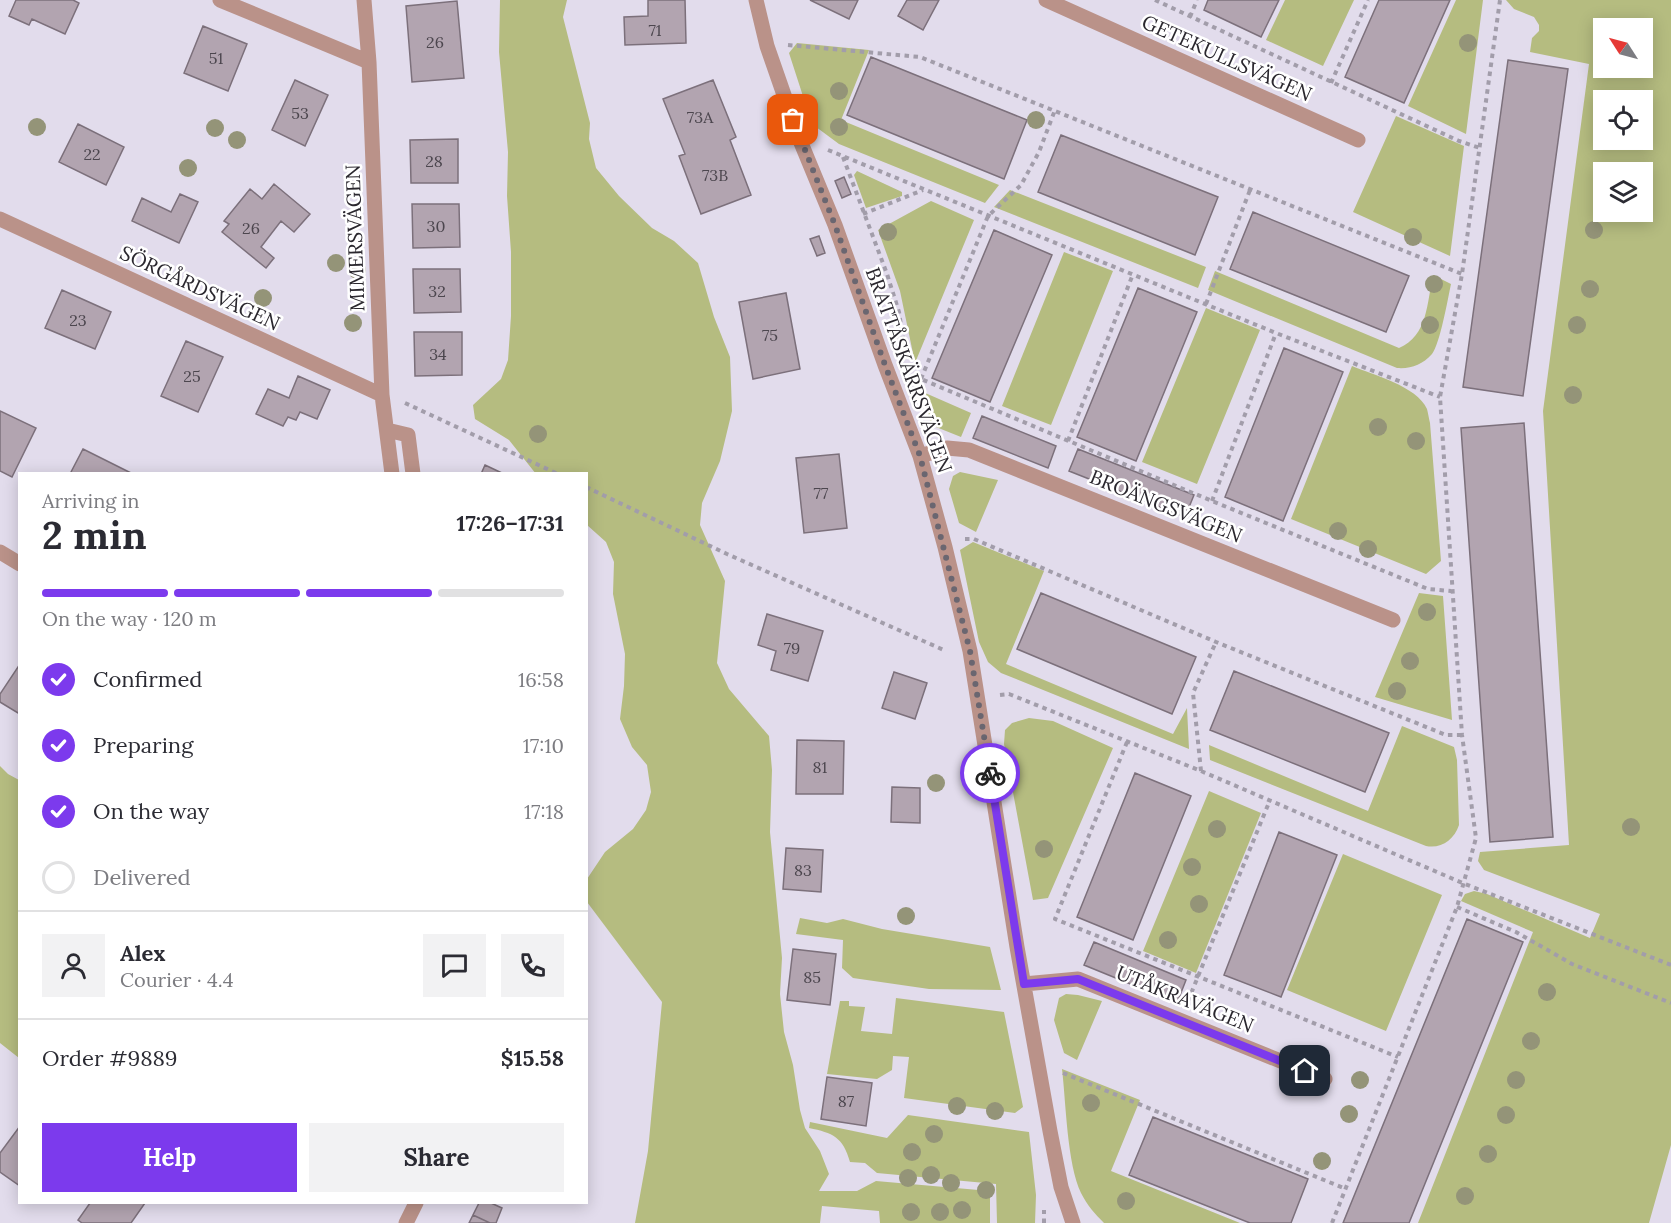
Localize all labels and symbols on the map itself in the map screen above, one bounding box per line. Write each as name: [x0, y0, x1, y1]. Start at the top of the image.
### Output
street label: GETEKULLSVÄGEN: [1138, 9, 1316, 106]
north arrow: [1593, 18, 1653, 78]
house number: 71: [648, 20, 662, 40]
house number: 26: [426, 32, 444, 52]
house number: 51: [209, 48, 223, 68]
pin: [767, 94, 818, 145]
house number: 53: [291, 103, 309, 123]
house number: 73A: [687, 107, 714, 127]
house number: 22: [83, 144, 101, 164]
house number: 28: [425, 151, 443, 171]
street label: MIMERSVÄGEN: [339, 164, 370, 312]
house number: 73B: [702, 165, 728, 185]
house number: 30: [427, 216, 445, 236]
house number: 26: [242, 218, 260, 238]
street label: SÖRGÅRDSVÄGEN: [116, 240, 284, 336]
street label: BRATTÅSKÄRRSVÄGEN: [861, 264, 958, 476]
house number: 32: [428, 281, 446, 301]
house number: 23: [69, 310, 87, 330]
house number: 75: [762, 325, 778, 345]
house number: 34: [429, 344, 447, 364]
house number: 25: [183, 366, 201, 386]
street label: BROÄNGSVÄGEN: [1086, 464, 1246, 548]
house number: 77: [814, 483, 829, 503]
house number: 79: [784, 638, 800, 658]
courier: [960, 743, 1020, 803]
house number: 81: [813, 757, 828, 777]
house number: 83: [794, 860, 812, 880]
street label: UTÅKRAVÄGEN: [1113, 960, 1258, 1038]
house number: 85: [803, 967, 821, 987]
pin: [1279, 1045, 1330, 1096]
house number: 87: [838, 1091, 855, 1111]

